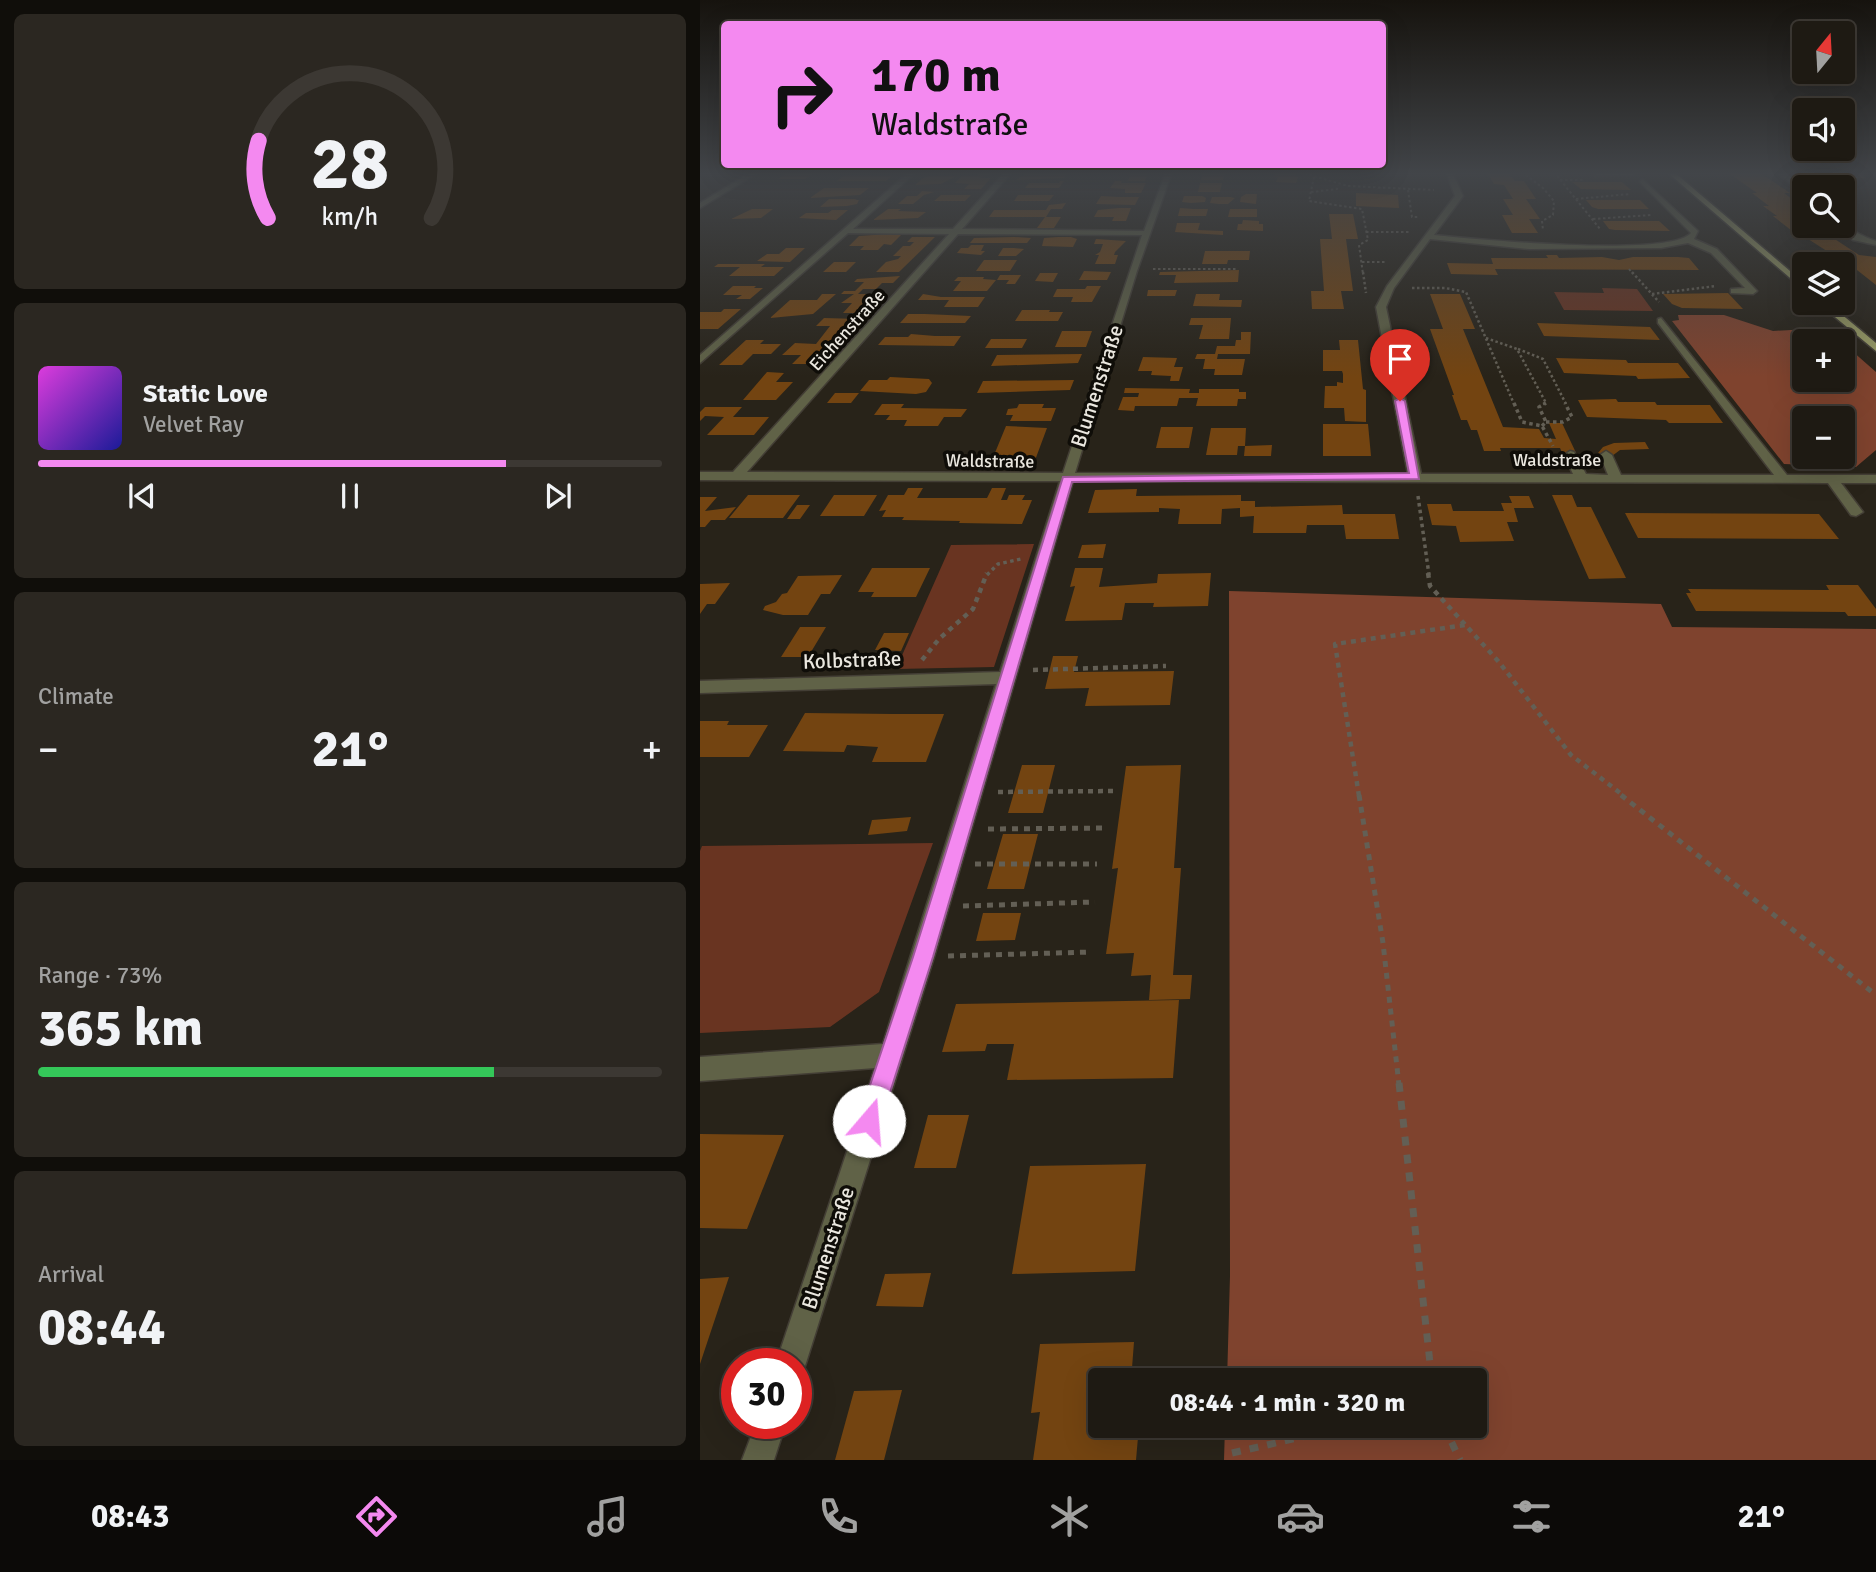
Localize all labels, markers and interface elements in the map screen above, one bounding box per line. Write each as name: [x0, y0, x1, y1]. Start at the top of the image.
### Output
north arrow: [1792, 21, 1855, 84]
map controls: [1792, 21, 1855, 469]
text: 170 m: [871, 45, 1001, 105]
icon: right: [756, 49, 847, 140]
button: sound: [1792, 98, 1855, 161]
text: Waldstraße: [871, 105, 1028, 144]
text: 28: [311, 120, 389, 209]
button: search: [1792, 175, 1855, 238]
text: km/h: [322, 200, 378, 231]
button: layers: [1792, 252, 1855, 315]
street label: Eichenstraße: [805, 285, 889, 375]
street label: Blumenstraße: [1065, 321, 1129, 451]
pin: [1370, 329, 1430, 401]
button: +: [1792, 329, 1855, 392]
icon: arrive: [1381, 340, 1419, 378]
text: Static Love: [143, 378, 268, 410]
button: −: [1792, 406, 1855, 469]
text: Velvet Ray: [143, 410, 244, 439]
street label: Waldstraße: [946, 449, 1034, 473]
street label: Waldstraße: [1513, 449, 1601, 471]
icon: previous: [123, 477, 161, 515]
icon: pause: [331, 477, 369, 515]
icon: next: [539, 477, 577, 515]
street label: Kolbstraße: [802, 645, 902, 675]
text: Climate: [38, 682, 114, 711]
text: 21°: [312, 717, 388, 781]
text: −: [38, 726, 59, 773]
text: +: [641, 726, 662, 773]
text: Range · 73%: [38, 961, 162, 990]
text: 365 km: [38, 996, 203, 1060]
position arrow: [832, 1084, 906, 1158]
street label: Blumenstraße: [796, 1183, 860, 1313]
text: Arrival: [38, 1260, 104, 1289]
text: 08:44: [38, 1295, 166, 1359]
speed limit sign: 30: [721, 1348, 812, 1439]
text: 08:44 · 1 min · 320 m: [1170, 1387, 1405, 1419]
icon: directions: [352, 1492, 401, 1541]
icon: music: [583, 1492, 632, 1541]
icon: phone: [814, 1492, 863, 1541]
icon: climate: [1045, 1492, 1094, 1541]
icon: car: [1276, 1492, 1325, 1541]
icon: filters: [1507, 1492, 1556, 1541]
text: 08:43: [91, 1497, 170, 1536]
text: 21°: [1738, 1497, 1785, 1536]

